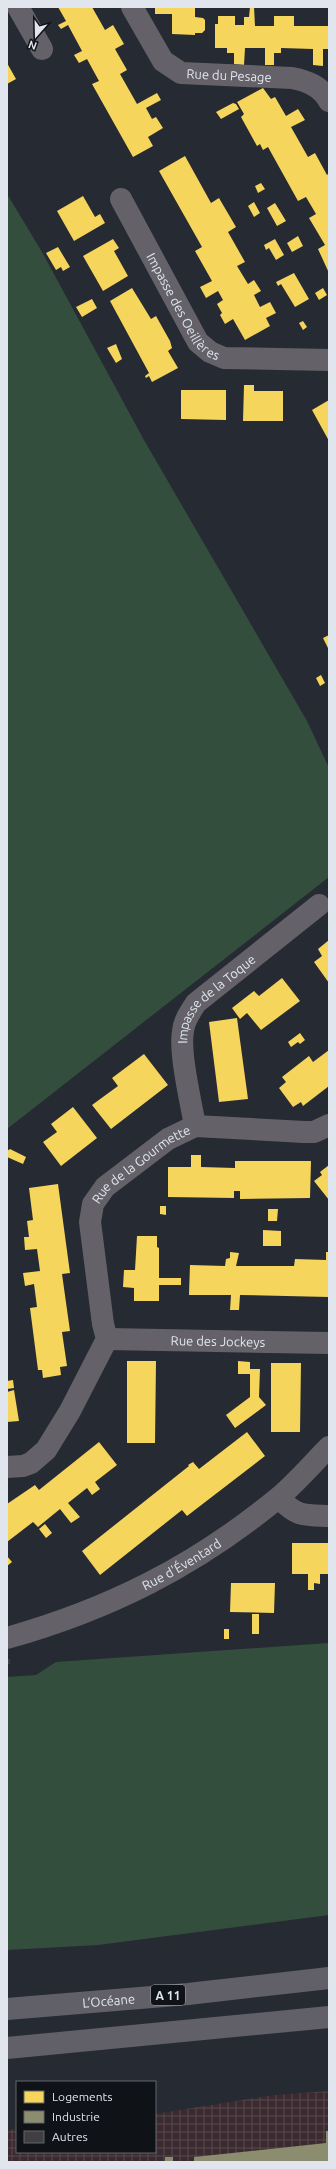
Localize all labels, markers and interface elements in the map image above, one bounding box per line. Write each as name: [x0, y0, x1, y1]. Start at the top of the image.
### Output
north arrow: [16, 16, 56, 56]
text: N: [27, 38, 38, 52]
street label: Rue du Pesage: [186, 66, 272, 84]
street label: Impasse des Oeillères: [144, 250, 222, 362]
street label: Impasse de la Toque: [175, 952, 258, 1044]
street label: Rue de la Gourmette: [89, 1122, 192, 1206]
street label: Rue des Jockeys: [171, 1333, 266, 1349]
street label: Rue d'Éventard: [140, 1536, 223, 1593]
road number: A 11: [151, 1985, 185, 2005]
street label: L’Océane: [82, 1991, 135, 2010]
legend: [16, 2081, 156, 2153]
text: Logements: [52, 2090, 112, 2103]
text: Industrie: [52, 2110, 100, 2123]
text: Autres: [52, 2130, 88, 2143]

